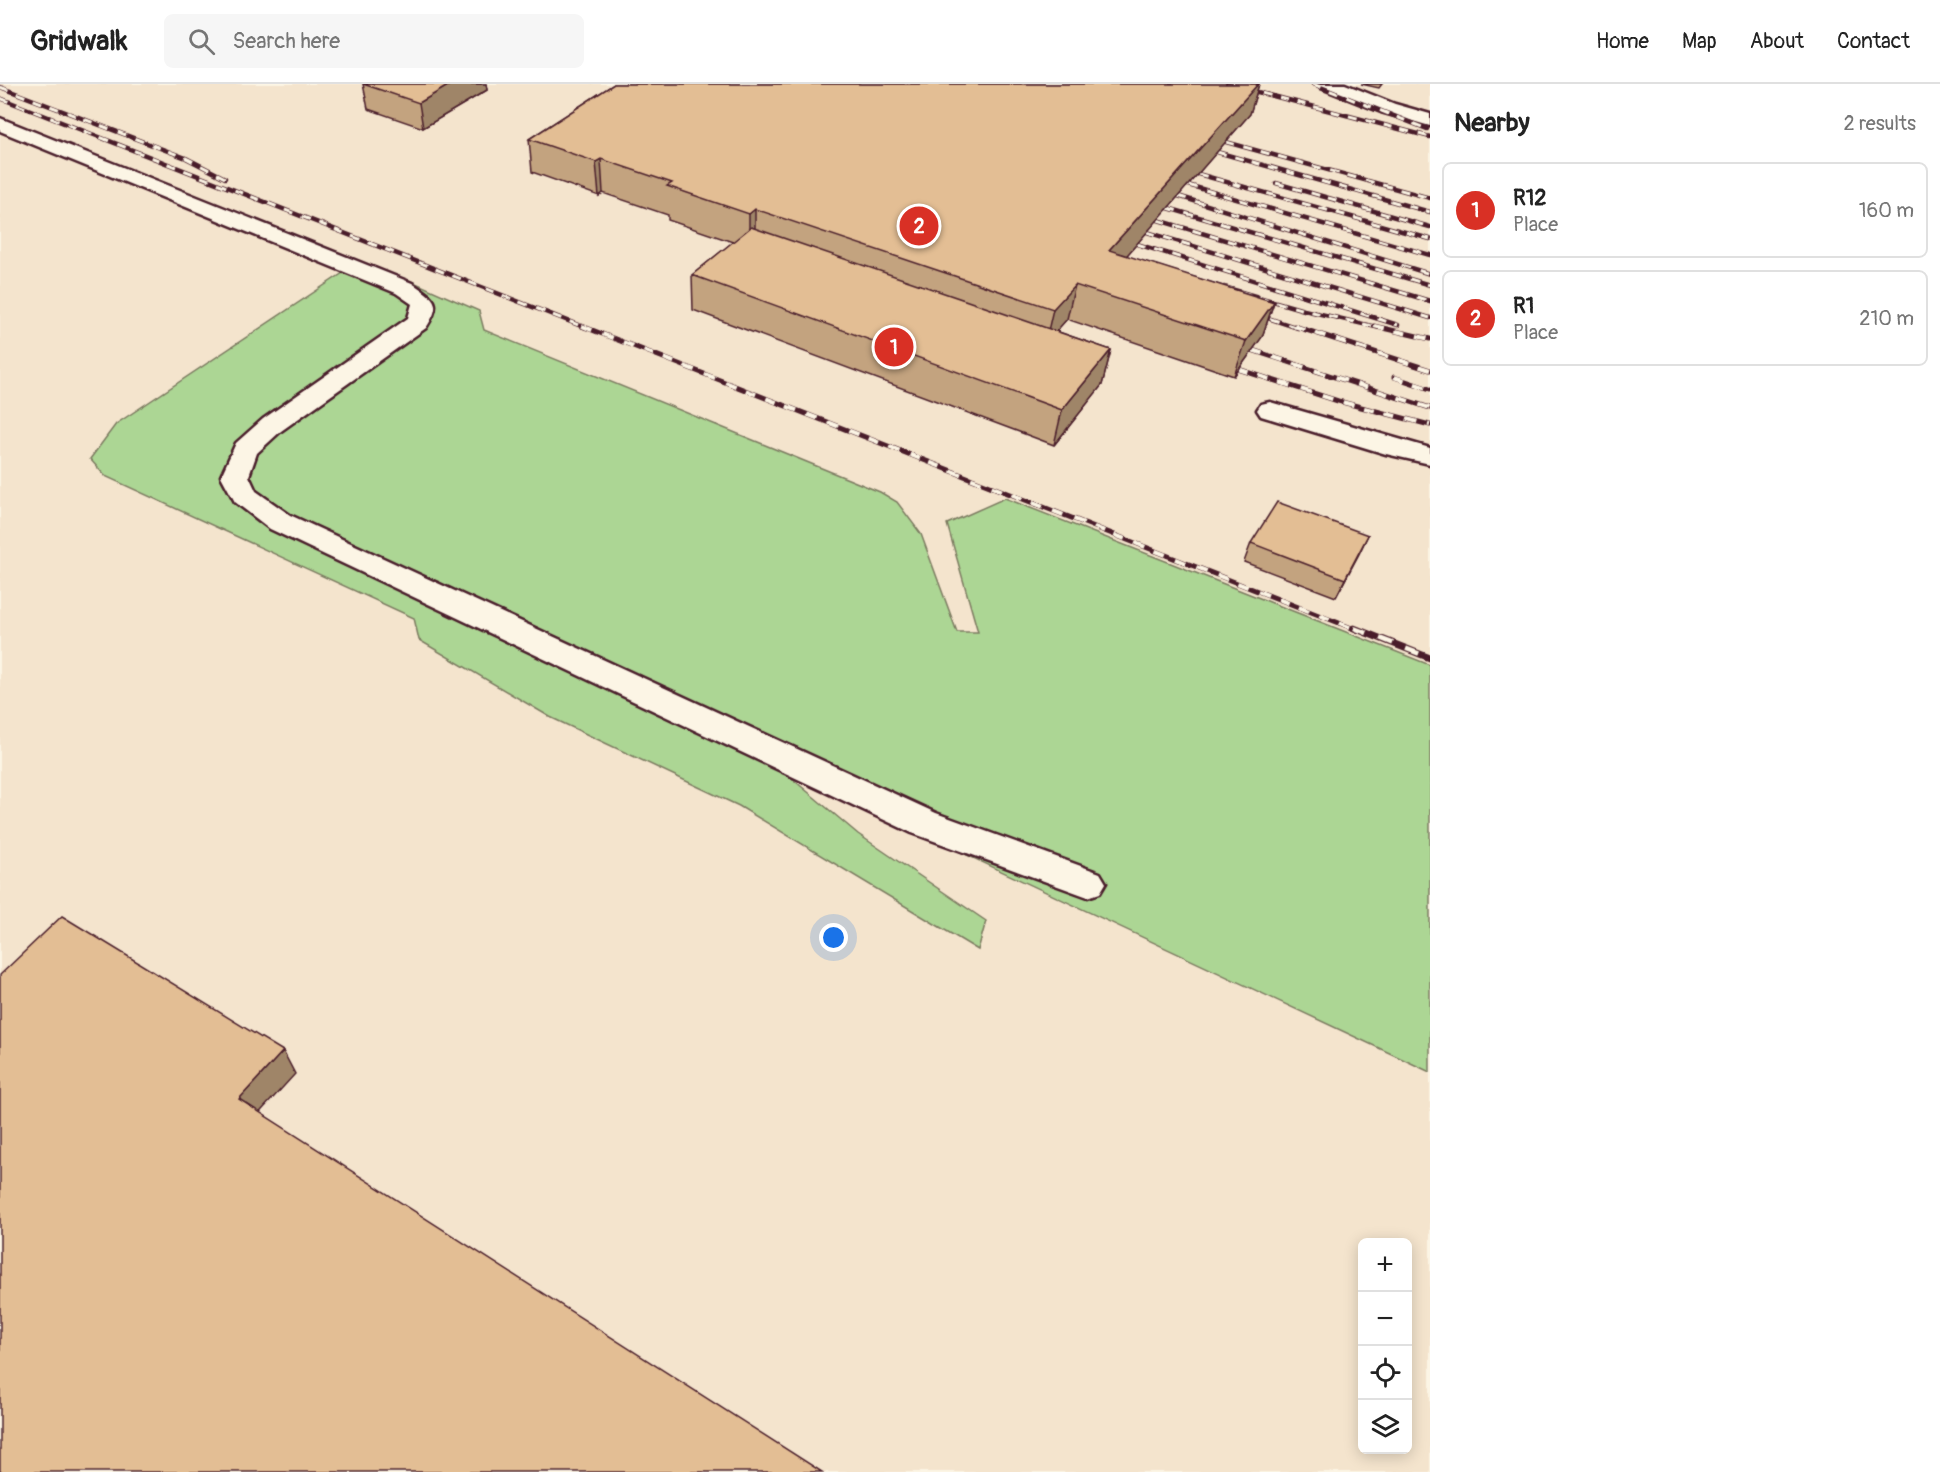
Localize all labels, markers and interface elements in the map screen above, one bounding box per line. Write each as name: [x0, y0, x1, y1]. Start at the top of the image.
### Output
search box: [164, 14, 584, 68]
text: Gridwalk: [30, 24, 128, 59]
icon: search: [185, 25, 218, 58]
text: Search here: [233, 27, 340, 55]
text: Home: [1596, 28, 1649, 55]
text: Map: [1682, 28, 1717, 55]
text: About: [1750, 28, 1804, 55]
text: Contact: [1837, 28, 1910, 55]
text: Nearby: [1454, 107, 1530, 139]
text: 2 results: [1844, 111, 1916, 136]
text: R12: [1513, 184, 1547, 212]
text: 1: [1472, 198, 1479, 223]
text: 160 m: [1859, 198, 1914, 223]
pin: 2: [900, 204, 938, 248]
text: Place: [1513, 212, 1558, 237]
text: R1: [1513, 292, 1534, 320]
text: 2: [1470, 306, 1481, 331]
text: 210 m: [1859, 306, 1914, 331]
text: Place: [1513, 320, 1558, 345]
pin: 1: [874, 324, 914, 370]
your location: [819, 923, 848, 952]
map controls: [1358, 1238, 1412, 1454]
button: +: [1358, 1238, 1412, 1292]
button: −: [1358, 1292, 1412, 1346]
button: locate: [1358, 1346, 1412, 1400]
button: layers: [1358, 1400, 1412, 1454]

